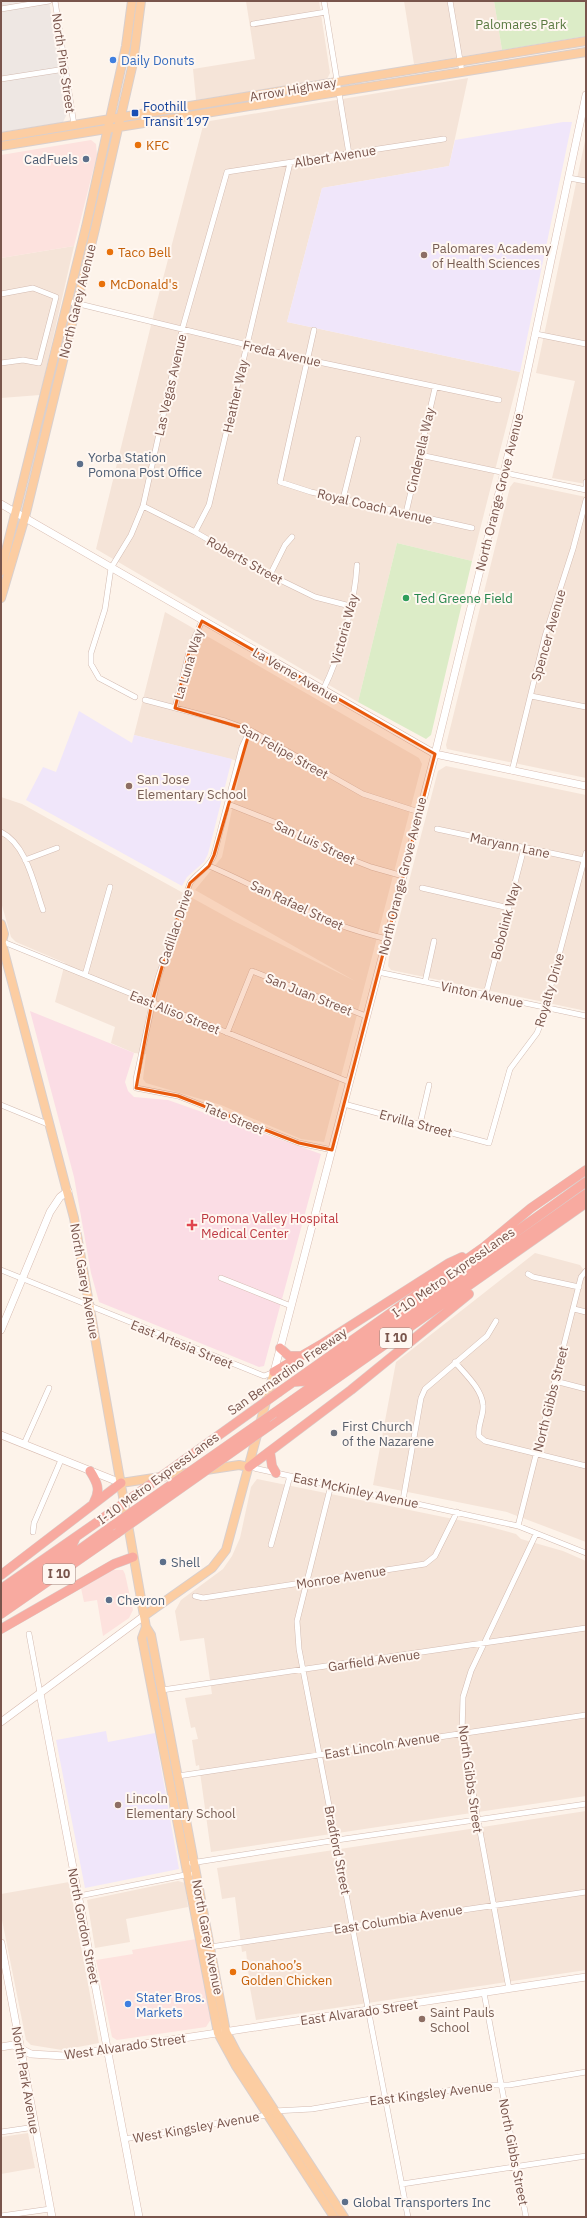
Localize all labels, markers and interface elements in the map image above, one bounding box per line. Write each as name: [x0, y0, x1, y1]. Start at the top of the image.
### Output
street label: North Pine Street: [48, 12, 79, 114]
park label: Palomares Park: [475, 16, 567, 33]
place label: Daily Donuts: [121, 52, 195, 69]
marker: Daily Donuts: [108, 55, 118, 65]
street label: Arrow Highway: [248, 73, 338, 105]
place label: Foothill Transit 197: [143, 98, 210, 130]
marker: Foothill Transit 197: [130, 108, 140, 118]
place label: KFC: [146, 137, 169, 154]
marker: KFC: [133, 140, 143, 150]
street label: Albert Avenue: [293, 142, 377, 171]
place label: CadFuels: [24, 151, 78, 168]
marker: CadFuels: [81, 154, 91, 164]
place label: Palomares Academy of Health Sciences: [432, 240, 552, 272]
street label: North Garey Avenue: [55, 242, 100, 360]
place label: Taco Bell: [118, 244, 171, 261]
marker: Taco Bell: [105, 247, 115, 257]
marker: Palomares Academy of Health Sciences: [419, 250, 429, 260]
place label: McDonald's: [110, 276, 178, 293]
marker: McDonald's: [97, 279, 107, 289]
street label: Las Vegas Avenue: [150, 332, 190, 438]
street label: Freda Avenue: [241, 336, 323, 371]
street label: Heather Way: [219, 357, 252, 435]
street label: Cinderella Way: [402, 405, 439, 494]
street label: North Orange Grove Avenue: [472, 411, 527, 573]
place label: Yorba Station Pomona Post Office: [88, 449, 202, 481]
marker: Yorba Station Pomona Post Office: [75, 459, 85, 469]
street label: Royal Coach Avenue: [316, 485, 434, 528]
street label: Roberts Street: [204, 533, 286, 588]
street label: Spencer Avenue: [527, 587, 570, 683]
place label: Ted Greene Field: [414, 590, 513, 607]
street label: Victoria Way: [327, 592, 362, 666]
marker: Ted Greene Field: [401, 593, 411, 603]
street label: La Luna Way: [170, 627, 207, 701]
street label: La Verne Avenue: [250, 644, 342, 707]
street label: San Felipe Street: [236, 720, 331, 783]
place label: San Jose Elementary School: [137, 771, 247, 803]
marker: San Jose Elementary School: [124, 781, 134, 791]
street label: North Orange Grove Avenue: [375, 795, 430, 957]
street label: San Luis Street: [272, 816, 358, 869]
street label: Maryann Lane: [468, 829, 551, 862]
street label: San Rafael Street: [248, 876, 346, 934]
street label: Bobolink Way: [487, 880, 524, 962]
street label: Cadillac Drive: [154, 887, 196, 968]
street label: Royalty Drive: [531, 951, 568, 1029]
street label: San Juan Street: [263, 969, 355, 1020]
street label: Vinton Avenue: [439, 977, 525, 1012]
street label: East Aliso Street: [127, 987, 222, 1038]
street label: Tate Street: [201, 1099, 267, 1138]
street label: Ervilla Street: [378, 1106, 454, 1141]
place label: Pomona Valley Hospital Medical Center: [201, 1210, 339, 1242]
marker: Pomona Valley Hospital Medical Center: [186, 1219, 198, 1231]
street label: North Garey Avenue: [66, 1222, 103, 1340]
street label: I-10 Metro ExpressLanes: [388, 1223, 518, 1321]
street label: East Artesia Street: [128, 1316, 235, 1373]
street label: San Bernardino Freeway: [224, 1323, 351, 1419]
road number: I 10: [380, 1328, 412, 1348]
street label: North Gibbs Street: [529, 1344, 572, 1454]
place label: First Church of the Nazarene: [342, 1418, 434, 1450]
marker: First Church of the Nazarene: [329, 1428, 339, 1438]
street label: I-10 Metro ExpressLanes: [94, 1429, 223, 1528]
street label: East McKinley Avenue: [292, 1469, 420, 1512]
place label: Shell: [171, 1554, 201, 1571]
marker: Shell: [158, 1557, 168, 1567]
street label: Monroe Avenue: [295, 1562, 387, 1593]
road number: I 10: [43, 1564, 75, 1584]
place label: Chevron: [117, 1592, 165, 1609]
marker: Chevron: [104, 1595, 114, 1605]
street label: Garfield Avenue: [327, 1646, 421, 1675]
street label: North Gibbs Street: [455, 1724, 486, 1834]
street label: East Lincoln Avenue: [323, 1728, 441, 1763]
place label: Lincoln Elementary School: [126, 1790, 236, 1822]
marker: Lincoln Elementary School: [113, 1800, 123, 1810]
street label: Bradford Street: [321, 1804, 354, 1896]
street label: North Gordon Street: [64, 1866, 103, 1986]
street label: North Garey Avenue: [188, 1878, 227, 1996]
street label: East Columbia Avenue: [332, 1901, 464, 1938]
place label: Donahoo’s Golden Chicken: [241, 1957, 332, 1989]
marker: Donahoo’s Golden Chicken: [228, 1967, 238, 1977]
place label: Stater Bros. Markets: [136, 1989, 205, 2021]
street label: East Alvarado Street: [299, 1996, 419, 2029]
marker: Stater Bros. Markets: [123, 1999, 133, 2009]
place label: Saint Pauls School: [430, 2004, 495, 2036]
marker: Saint Pauls School: [417, 2014, 427, 2024]
street label: North Park Avenue: [8, 2025, 43, 2135]
street label: West Alvarado Street: [63, 2030, 187, 2063]
street label: East Kingsley Avenue: [368, 2078, 494, 2109]
street label: North Gibbs Street: [495, 2097, 532, 2207]
street label: West Kingsley Avenue: [132, 2108, 261, 2147]
place label: Global Transporters Inc: [353, 2194, 491, 2211]
marker: Global Transporters Inc: [340, 2197, 350, 2207]

